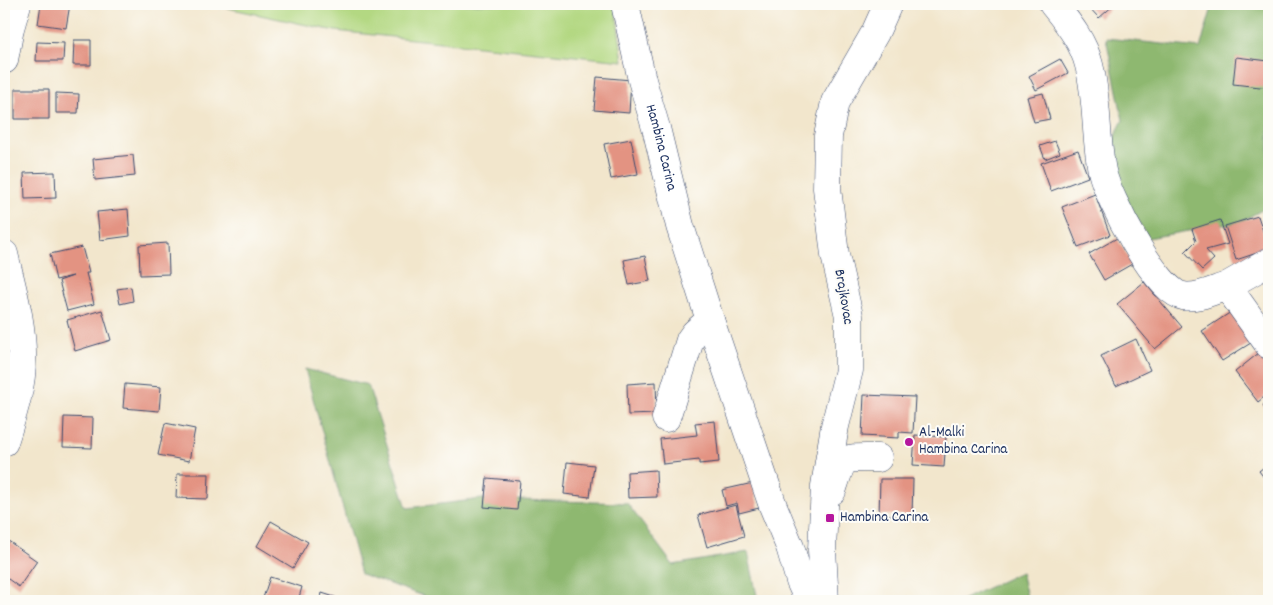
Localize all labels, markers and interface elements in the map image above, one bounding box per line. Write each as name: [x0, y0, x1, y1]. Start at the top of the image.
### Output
street label: Hambina Carina: [639, 102, 682, 194]
street label: Brajkovac: [827, 268, 859, 326]
place label: Al-Malki Hambina Carina: [919, 422, 1008, 461]
marker: Al-Malki Hambina Carina: [903, 436, 915, 448]
place label: Hambina Carina: [840, 507, 929, 529]
marker: Hambina Carina: [824, 512, 836, 524]

